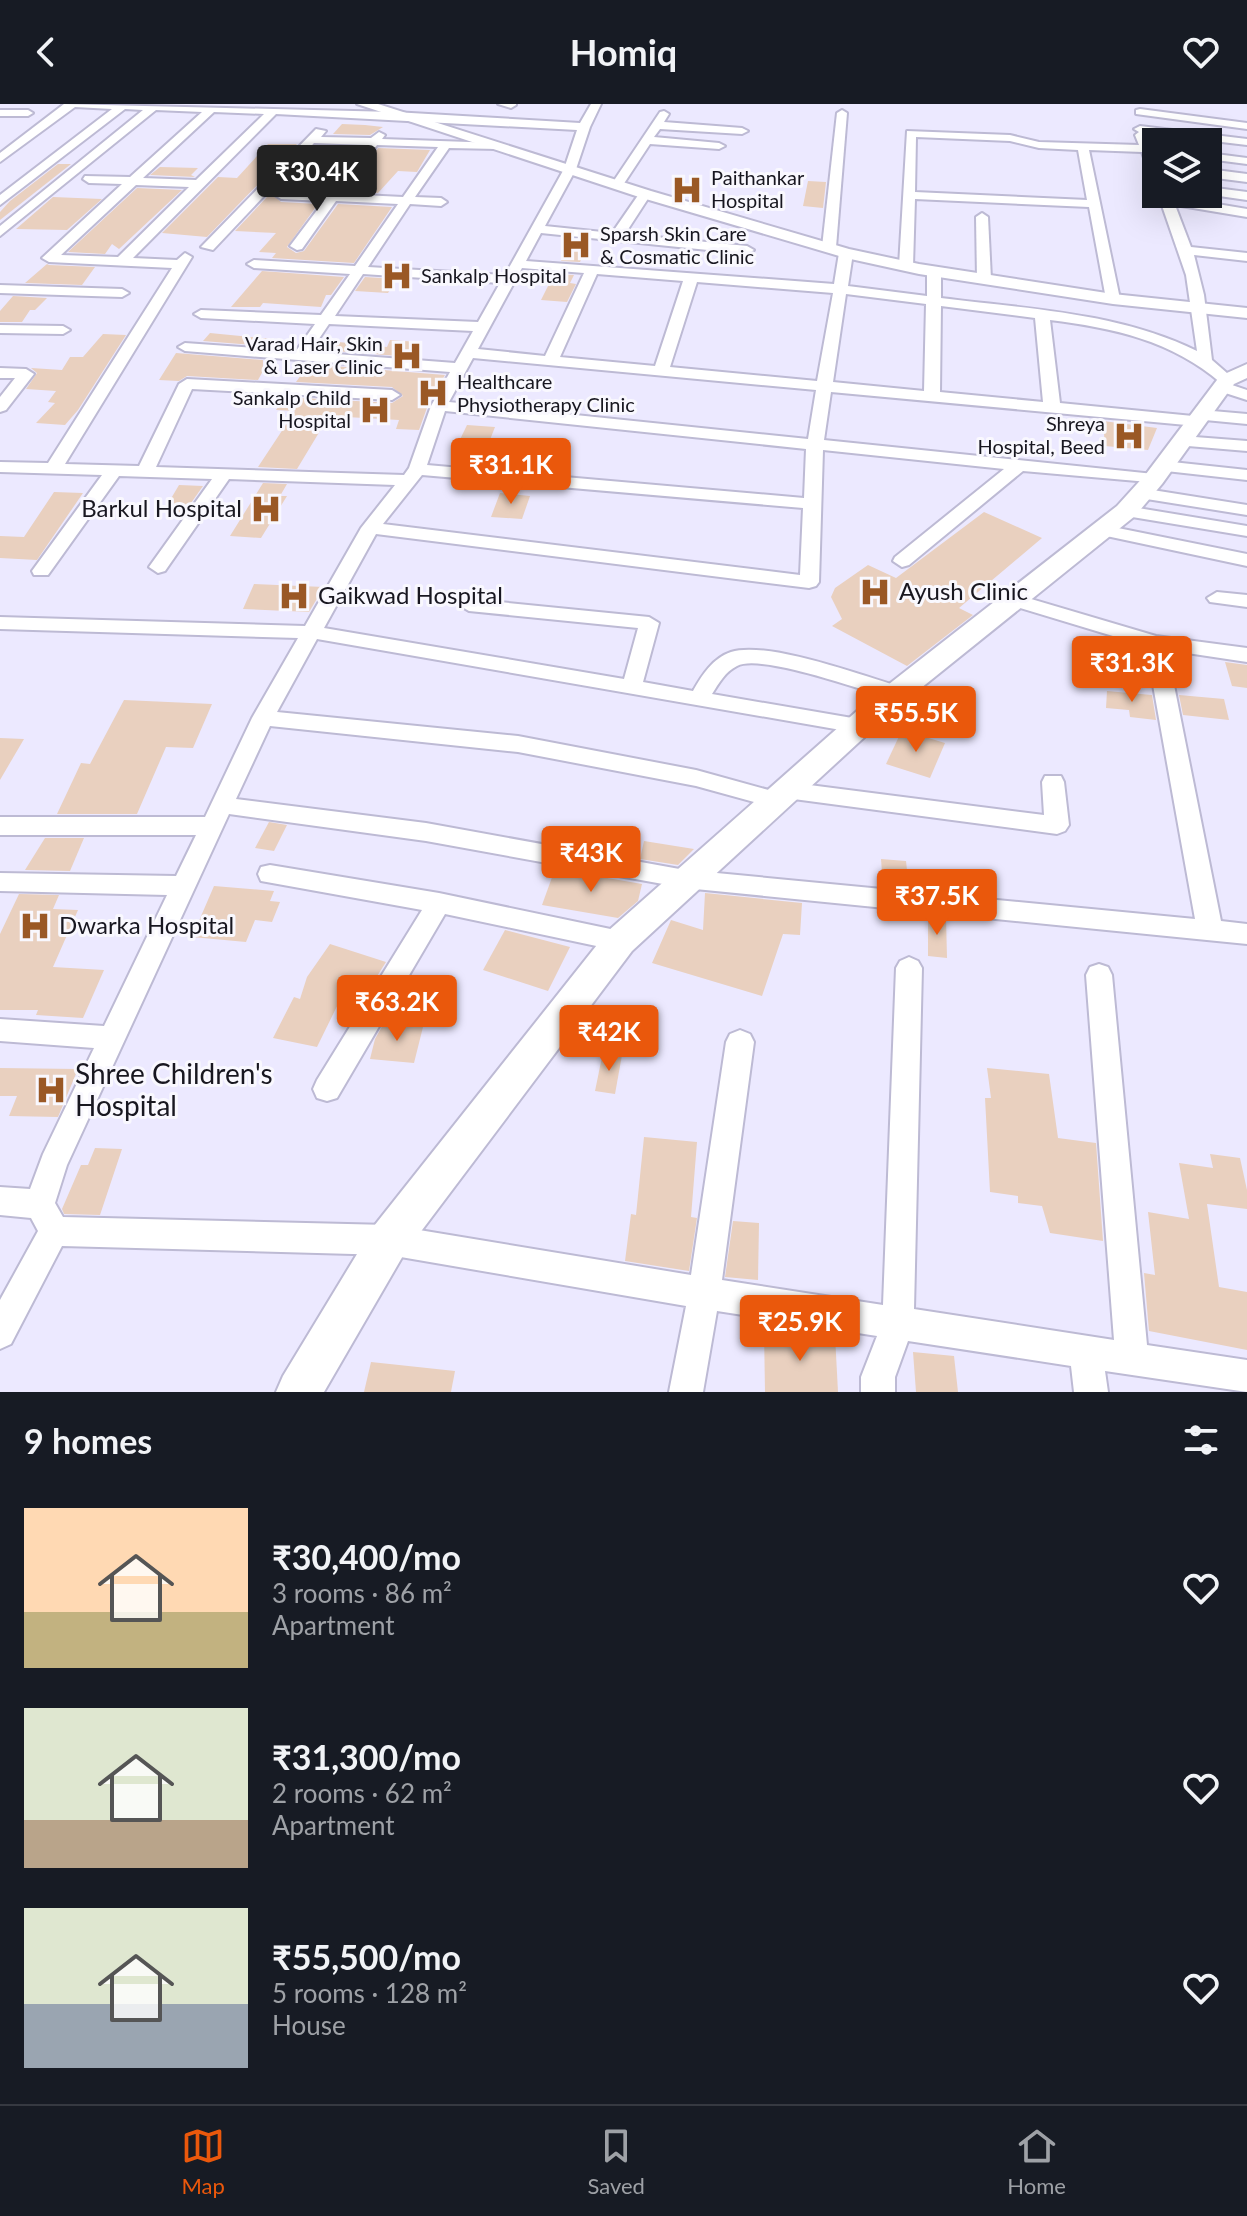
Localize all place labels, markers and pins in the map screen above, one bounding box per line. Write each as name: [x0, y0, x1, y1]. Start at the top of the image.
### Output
pin: ₹30.4K: [252, 145, 382, 213]
place label: Paithankar Hospital: [711, 165, 805, 212]
hospital icon: Paithankar Hospital: [670, 173, 704, 207]
place label: Sparsh Skin Care & Cosmatic Clinic: [600, 221, 755, 268]
hospital icon: Sparsh Skin Care & Cosmatic Clinic: [559, 228, 593, 262]
hospital icon: Sankalp Hospital: [380, 259, 414, 293]
place label: Sankalp Hospital: [421, 263, 567, 287]
place label: Varad Hair, Skin & Laser Clinic: [245, 331, 383, 378]
hospital icon: Varad Hair, Skin & Laser Clinic: [390, 339, 424, 373]
place label: Healthcare Physiotherapy Clinic: [457, 369, 635, 416]
hospital icon: Healthcare Physiotherapy Clinic: [416, 376, 450, 410]
place label: Sankalp Child Hospital: [233, 385, 351, 432]
hospital icon: Sankalp Child Hospital: [358, 393, 392, 427]
place label: Shreya Hospital, Beed: [977, 411, 1105, 458]
hospital icon: Shreya Hospital, Beed: [1112, 419, 1146, 453]
pin: ₹31.1K: [446, 438, 576, 506]
hospital icon: Barkul Hospital: [249, 492, 283, 526]
place label: Barkul Hospital: [81, 493, 242, 522]
hospital icon: Ayush Clinic: [858, 575, 892, 609]
place label: Ayush Clinic: [899, 576, 1028, 605]
hospital icon: Gaikwad Hospital: [277, 579, 311, 613]
place label: Gaikwad Hospital: [318, 580, 503, 609]
pin: ₹31.3K: [1067, 636, 1197, 704]
pin: ₹55.5K: [851, 686, 981, 754]
pin: ₹43K: [544, 826, 638, 894]
pin: ₹37.5K: [872, 869, 1002, 937]
hospital icon: Dwarka Hospital: [18, 909, 52, 943]
place label: Dwarka Hospital: [59, 910, 234, 939]
pin: ₹63.2K: [332, 975, 462, 1043]
pin: ₹42K: [562, 1005, 656, 1073]
place label: Shree Children's Hospital: [75, 1056, 273, 1122]
hospital icon: Shree Children's Hospital: [34, 1073, 68, 1107]
pin: ₹25.9K: [735, 1295, 865, 1363]

